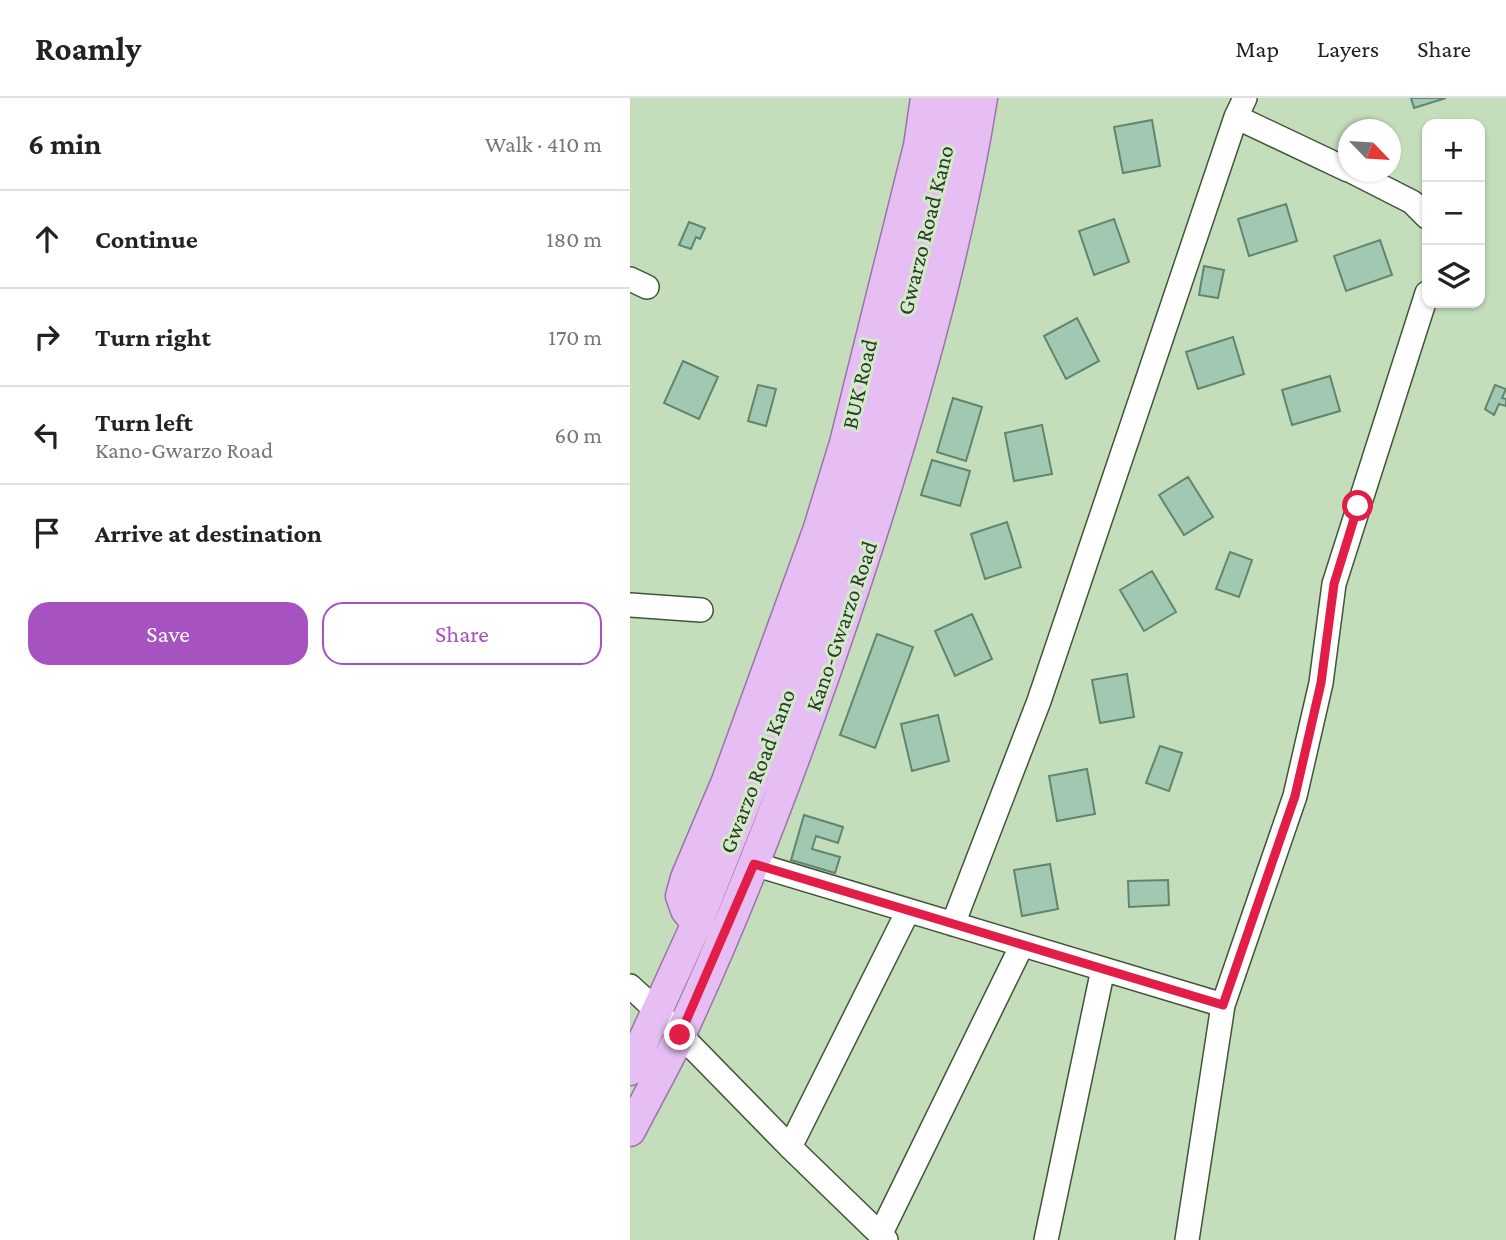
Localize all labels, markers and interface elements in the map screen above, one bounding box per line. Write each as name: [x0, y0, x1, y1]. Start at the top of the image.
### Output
text: Roamly: [35, 30, 141, 67]
text: Map: [1235, 35, 1279, 62]
text: Layers: [1317, 35, 1379, 62]
text: Share: [1417, 35, 1471, 62]
north arrow: [1338, 119, 1401, 182]
map controls: [1422, 119, 1485, 308]
button: +: [1422, 119, 1485, 182]
text: 6 min: [28, 127, 101, 160]
text: Walk · 410 m: [485, 131, 602, 157]
street label: Gwarzo Road Kano: [891, 143, 959, 317]
button: −: [1422, 182, 1485, 245]
icon: ahead: [28, 220, 66, 258]
text: Continue: [95, 225, 198, 254]
text: 180 m: [546, 226, 602, 252]
button: layers: [1422, 245, 1485, 308]
icon: right: [28, 318, 66, 356]
text: Turn right: [95, 323, 211, 352]
text: 170 m: [548, 324, 602, 350]
street label: BUK Road: [836, 336, 882, 432]
text: Turn left: [95, 408, 193, 437]
icon: left: [28, 416, 66, 454]
text: 60 m: [555, 422, 602, 448]
text: Kano-Gwarzo Road: [95, 437, 273, 463]
route start: [1342, 490, 1373, 521]
icon: arrive: [28, 514, 66, 552]
text: Arrive at destination: [95, 519, 322, 548]
street label: Kano-Gwarzo Road: [800, 538, 882, 714]
button: Save: [28, 602, 308, 665]
button: Share: [322, 602, 602, 665]
street label: Gwarzo Road Kano: [714, 685, 800, 857]
route end: [664, 1019, 695, 1050]

